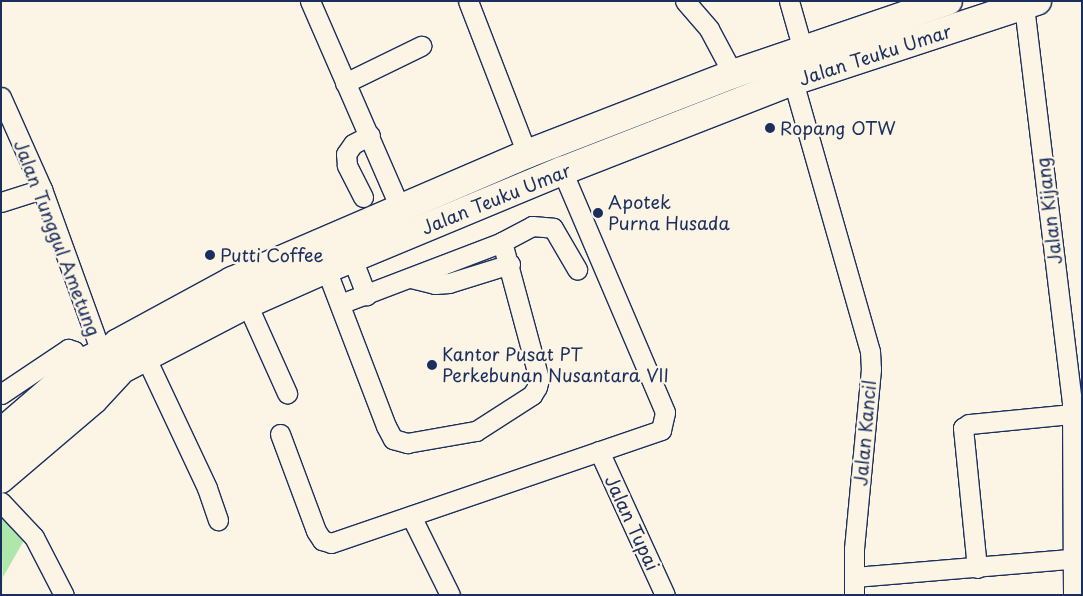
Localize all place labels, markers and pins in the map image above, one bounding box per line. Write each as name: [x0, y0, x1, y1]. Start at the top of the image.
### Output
place label: Ropang OTW: [780, 117, 896, 139]
marker: Ropang OTW: [764, 122, 776, 134]
place label: Apotek Purna Husada: [608, 192, 731, 234]
marker: Apotek Purna Husada: [592, 207, 604, 219]
place label: Putti Coffee: [220, 244, 324, 266]
marker: Putti Coffee: [204, 249, 216, 261]
place label: Kantor Pusat PT Perkebunan Nusantara VII: [442, 344, 671, 386]
marker: Kantor Pusat PT Perkebunan Nusantara VII: [426, 359, 438, 371]

